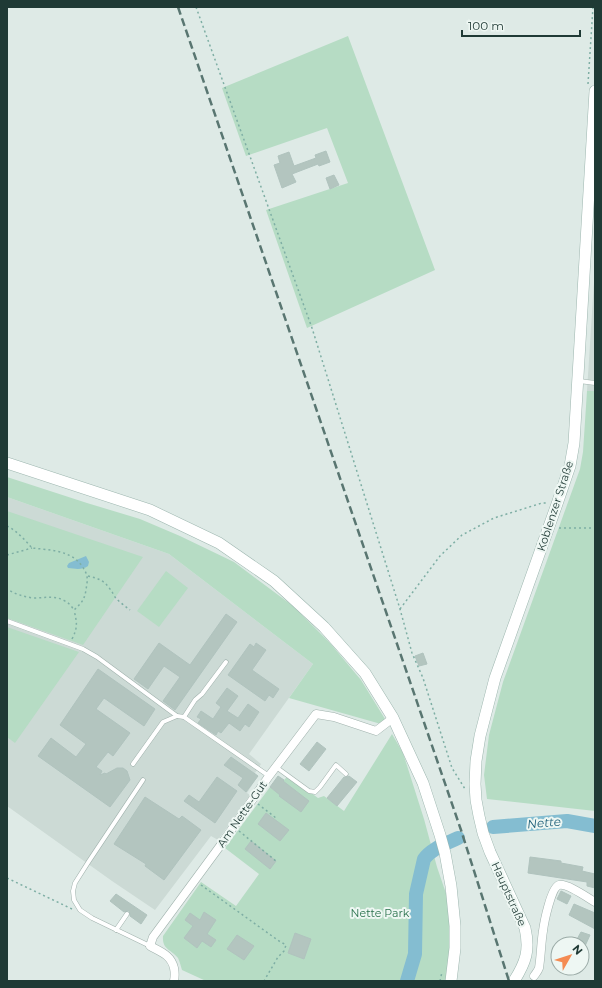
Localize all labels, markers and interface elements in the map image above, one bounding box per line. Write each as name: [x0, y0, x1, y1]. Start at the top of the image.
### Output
scale bar: [462, 12, 580, 38]
text: 100 m: [468, 18, 504, 33]
street label: Koblenzer Straße: [534, 459, 576, 553]
street label: Am Nette-Gut: [214, 778, 270, 850]
water label: Nette: [527, 814, 561, 831]
street label: Hauptstraße: [489, 860, 530, 929]
park label: Nette Park: [351, 906, 410, 920]
north arrow: [550, 936, 590, 976]
text: N: [570, 942, 586, 958]

